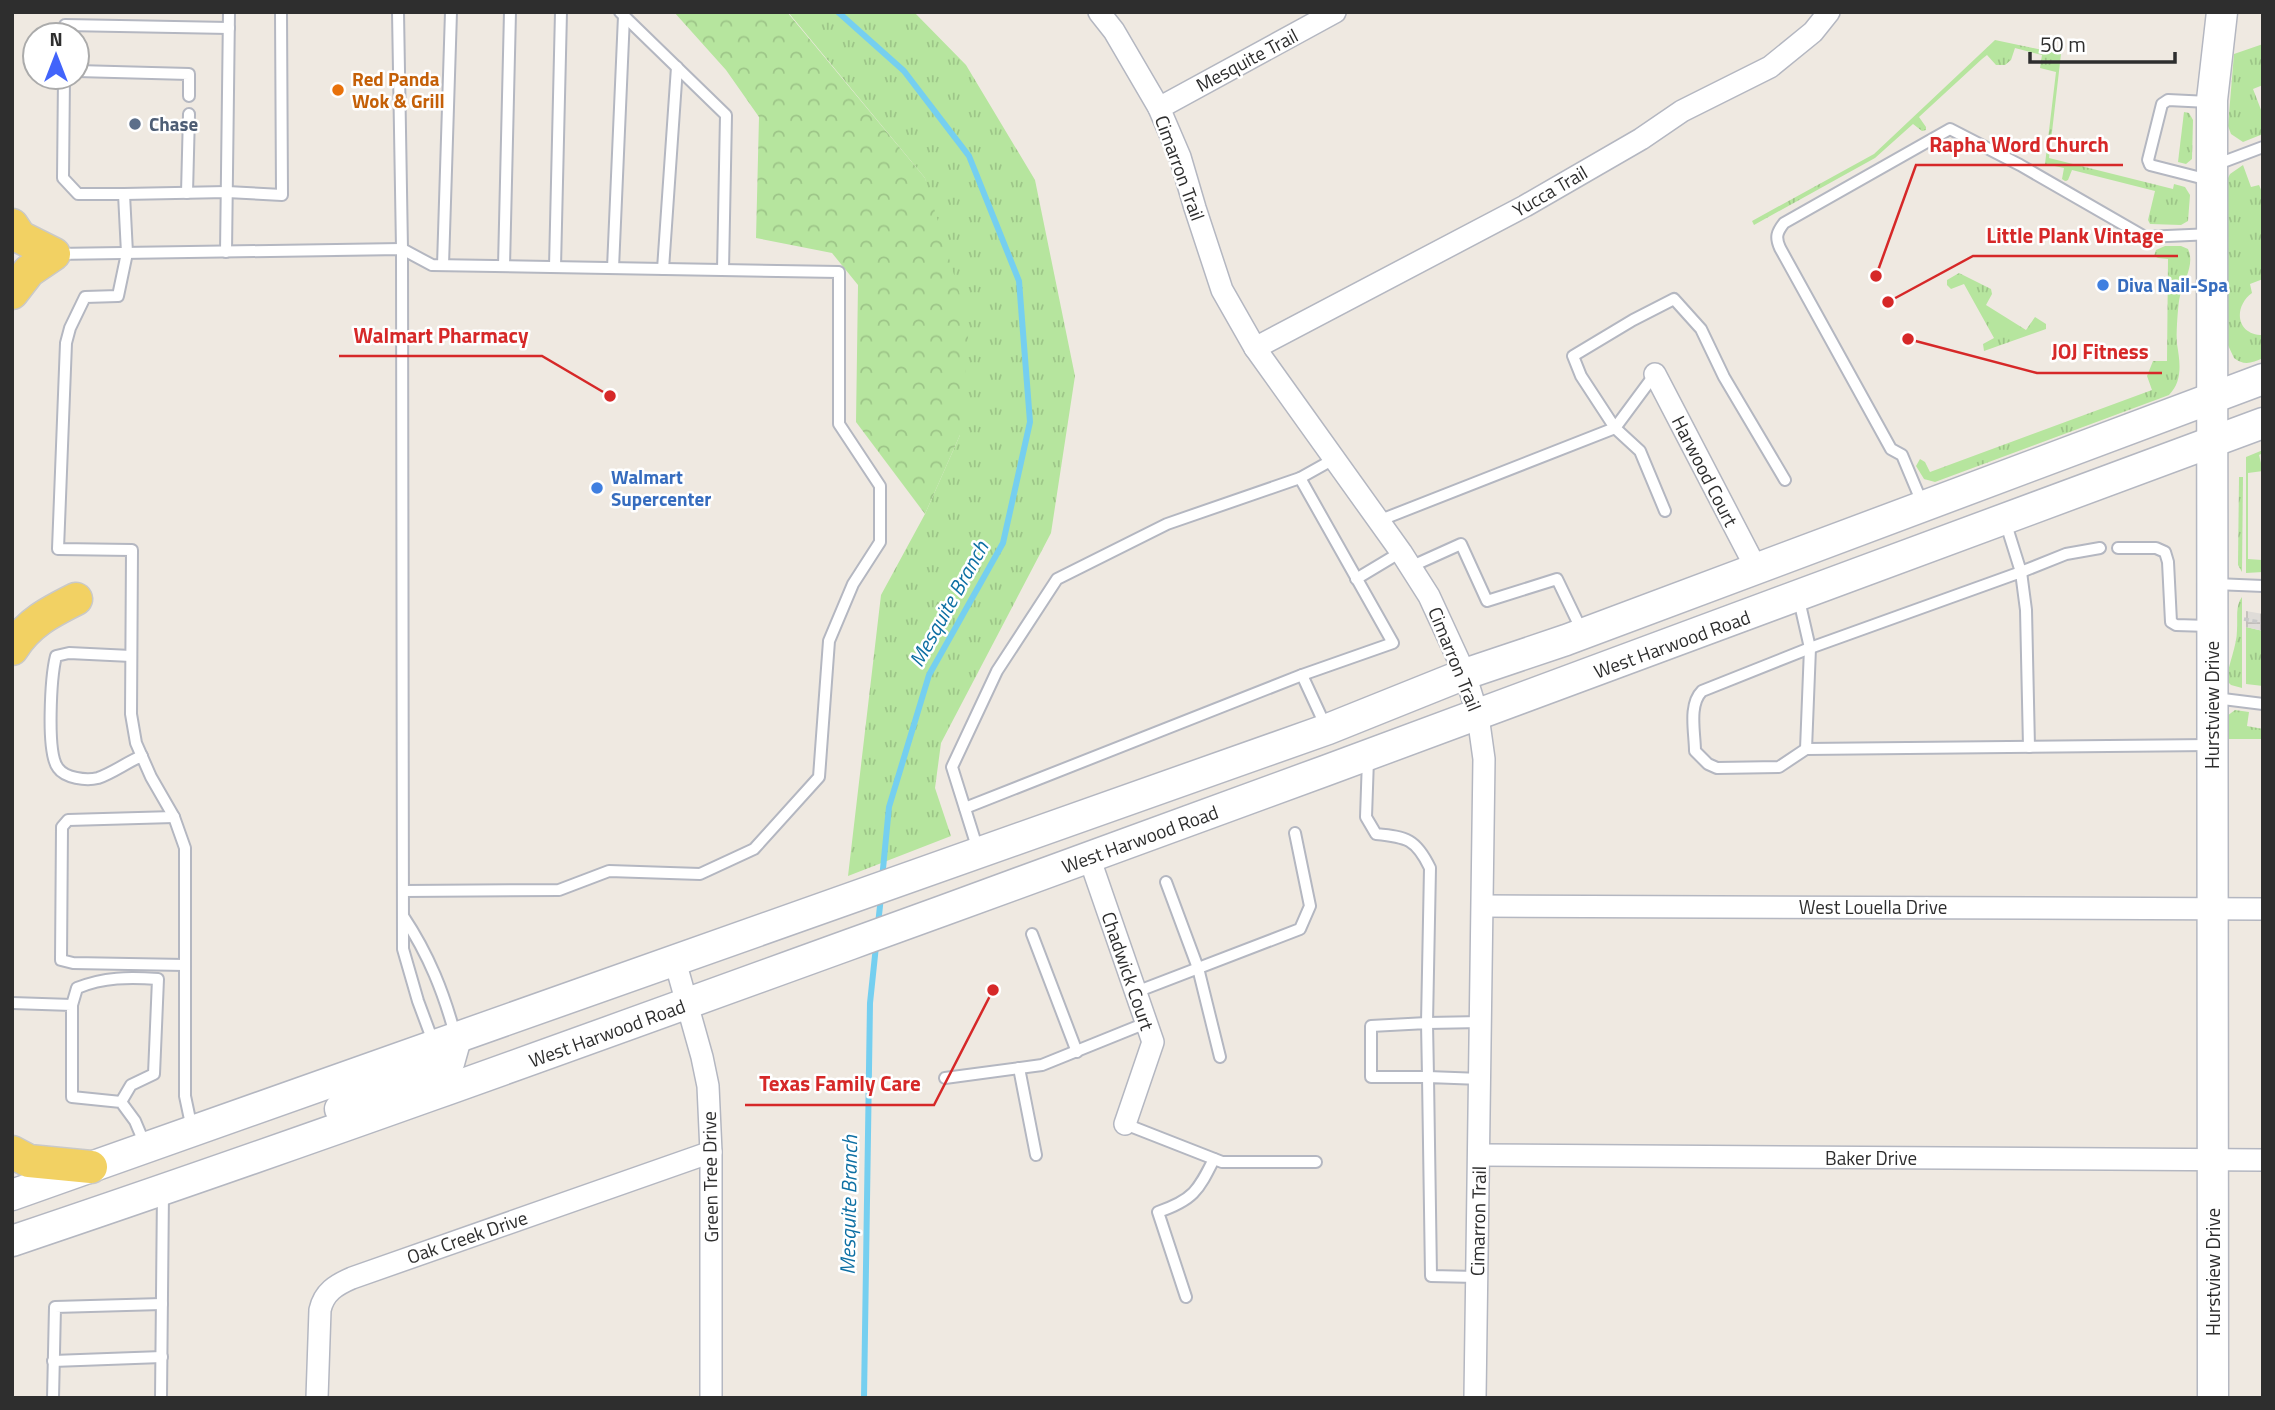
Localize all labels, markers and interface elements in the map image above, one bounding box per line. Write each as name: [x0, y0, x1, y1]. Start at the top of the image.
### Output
street label: Mesquite Trail: [1191, 20, 1303, 99]
north arrow: [21, 21, 91, 91]
scale bar: [2030, 21, 2175, 65]
text: N: [49, 24, 63, 53]
text: 50 m: [2040, 28, 2086, 60]
place label: Red Panda Wok & Grill: [352, 64, 445, 115]
marker: Red Panda Wok & Grill: [330, 82, 346, 98]
place label: Chase: [149, 109, 199, 138]
street label: Cimarron Trail: [1148, 111, 1213, 225]
marker: Chase: [127, 116, 143, 132]
callout: Rapha Word Church: [1916, 123, 2123, 165]
text: Rapha Word Church: [1929, 128, 2109, 160]
street label: Yucca Trail: [1507, 157, 1593, 224]
callout: Little Plank Vintage: [1973, 214, 2178, 256]
text: Little Plank Vintage: [1986, 219, 2164, 251]
place label: Diva Nail-Spa: [2117, 270, 2228, 299]
marker: Diva Nail-Spa: [2095, 277, 2111, 293]
callout: Walmart Pharmacy: [339, 314, 542, 356]
text: Walmart Pharmacy: [354, 319, 529, 351]
callout: JOJ Fitness: [2037, 331, 2162, 373]
text: JOJ Fitness: [2051, 335, 2149, 367]
street label: Harwood Court: [1665, 410, 1746, 532]
place label: Walmart Supercenter: [611, 462, 711, 513]
marker: Walmart Supercenter: [589, 480, 605, 496]
water label: Mesquite Branch: [900, 534, 996, 672]
street label: Cimarron Trail: [1421, 602, 1490, 715]
street label: West Harwood Road: [1590, 602, 1754, 685]
street label: Hurstview Drive: [2197, 641, 2226, 769]
street label: West Harwood Road: [1058, 797, 1222, 880]
street label: West Louella Drive: [1799, 892, 1947, 921]
street label: Chadwick Court: [1095, 908, 1162, 1034]
street label: West Harwood Road: [525, 991, 689, 1074]
callout: Texas Family Care: [745, 1063, 934, 1105]
text: Texas Family Care: [759, 1067, 921, 1099]
street label: Green Tree Drive: [694, 1111, 725, 1243]
water label: Mesquite Branch: [831, 1134, 865, 1275]
street label: Baker Drive: [1825, 1143, 1917, 1172]
street label: Cimarron Trail: [1462, 1166, 1493, 1276]
street label: Oak Creek Drive: [403, 1202, 531, 1271]
street label: Hurstview Drive: [2198, 1208, 2227, 1336]

